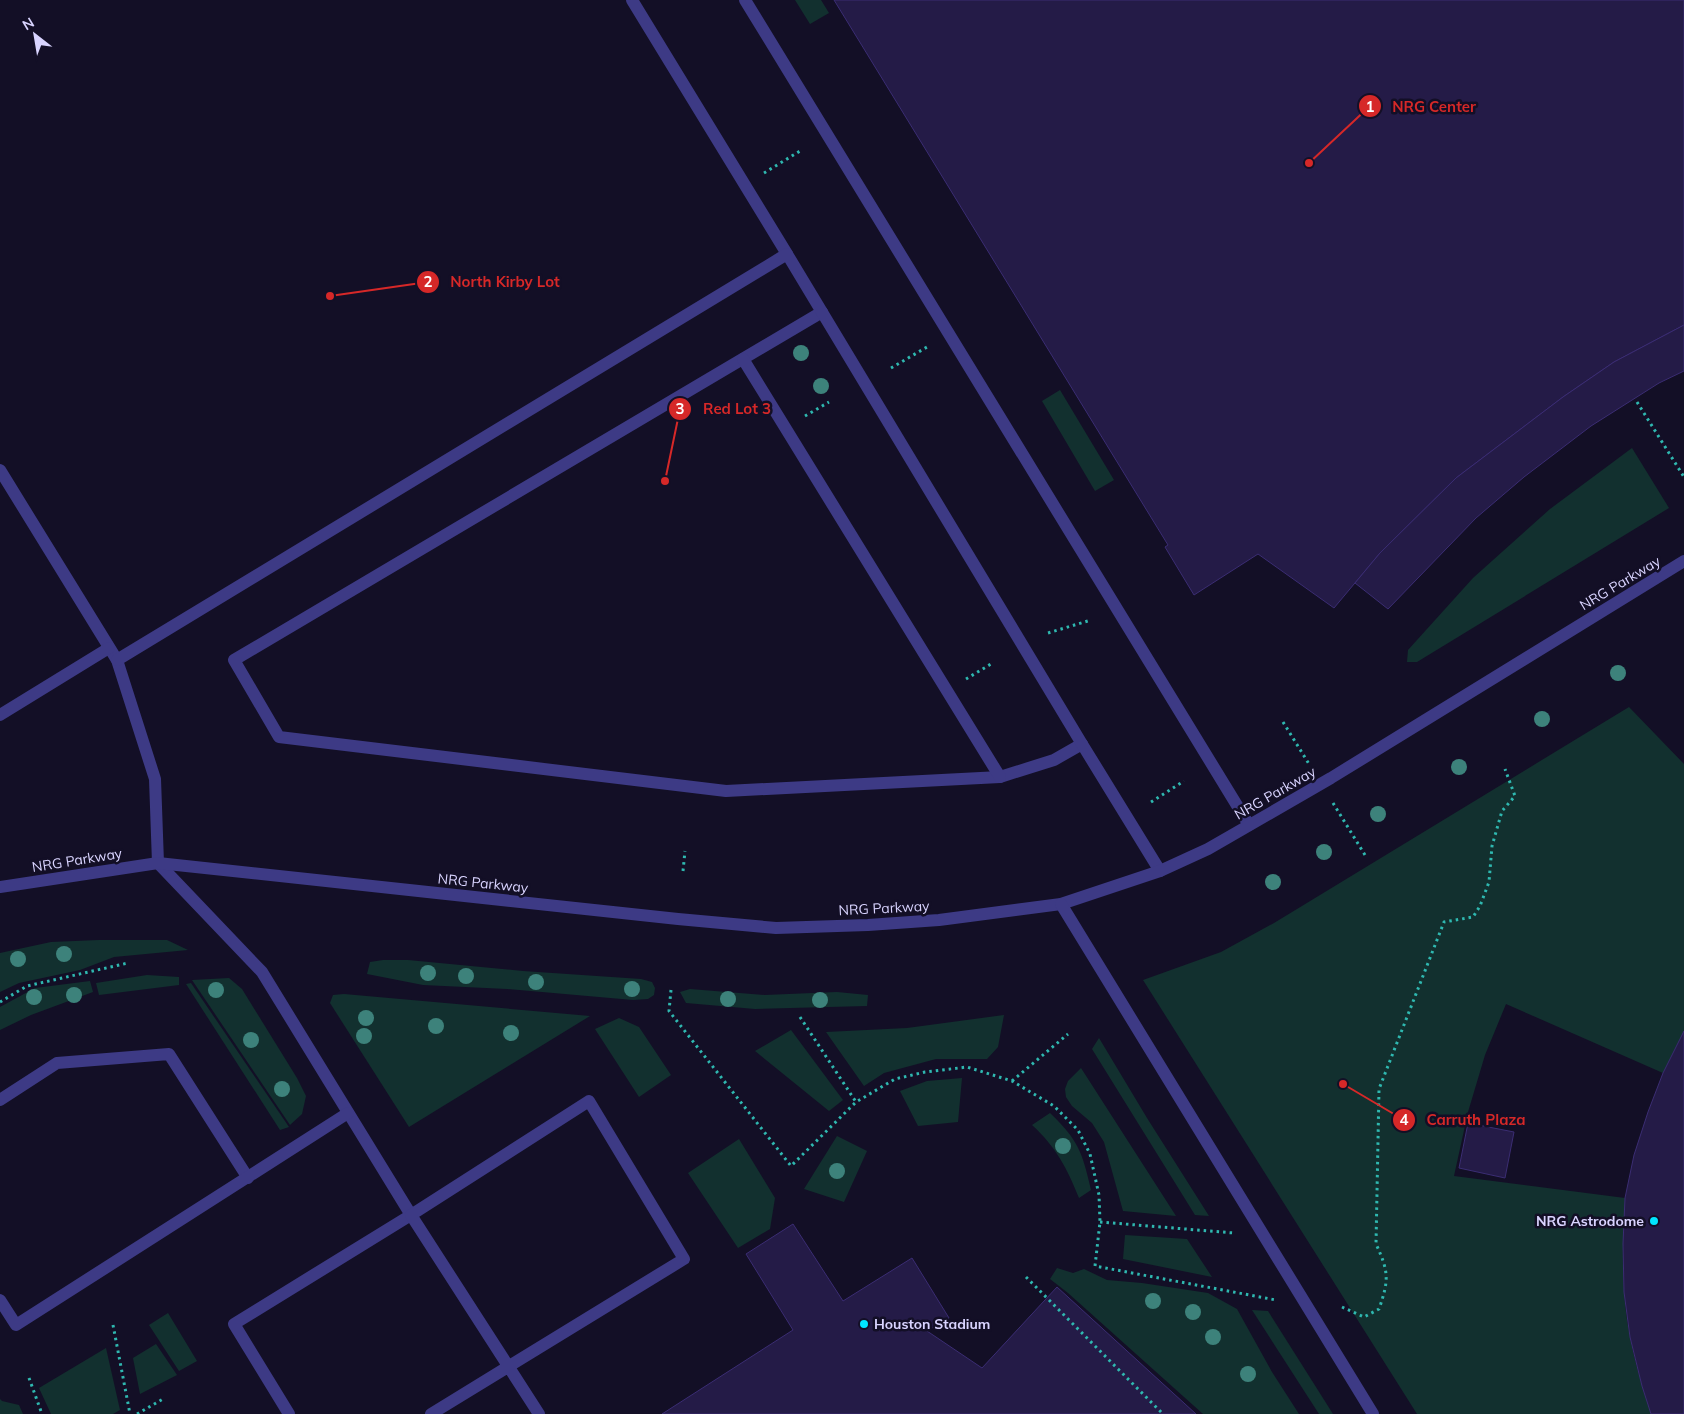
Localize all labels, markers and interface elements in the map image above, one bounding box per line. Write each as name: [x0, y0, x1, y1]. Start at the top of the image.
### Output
north arrow: [10, 10, 60, 60]
text: N: [19, 13, 37, 34]
callout: NRG Center: [1358, 91, 1486, 121]
text: 1: [1365, 97, 1375, 116]
text: NRG Center: [1392, 97, 1476, 116]
callout: North Kirby Lot: [416, 267, 570, 297]
text: 2: [423, 272, 433, 291]
text: North Kirby Lot: [450, 272, 560, 291]
callout: Red Lot 3: [668, 394, 780, 424]
text: 3: [675, 399, 685, 418]
text: Red Lot 3: [703, 399, 771, 418]
street label: NRG Parkway: [1576, 552, 1664, 614]
street label: NRG Parkway: [1231, 762, 1319, 824]
street label: NRG Parkway: [31, 844, 124, 876]
street label: NRG Parkway: [437, 869, 530, 897]
street label: NRG Parkway: [838, 897, 930, 919]
callout: Carruth Plaza: [1391, 1105, 1535, 1135]
text: 4: [1399, 1110, 1409, 1129]
text: Carruth Plaza: [1426, 1110, 1526, 1129]
place label: NRG Astrodome: [1536, 1212, 1644, 1230]
marker: NRG Astrodome: [1648, 1215, 1660, 1227]
place label: Houston Stadium: [874, 1315, 990, 1333]
marker: Houston Stadium: [858, 1318, 870, 1330]

